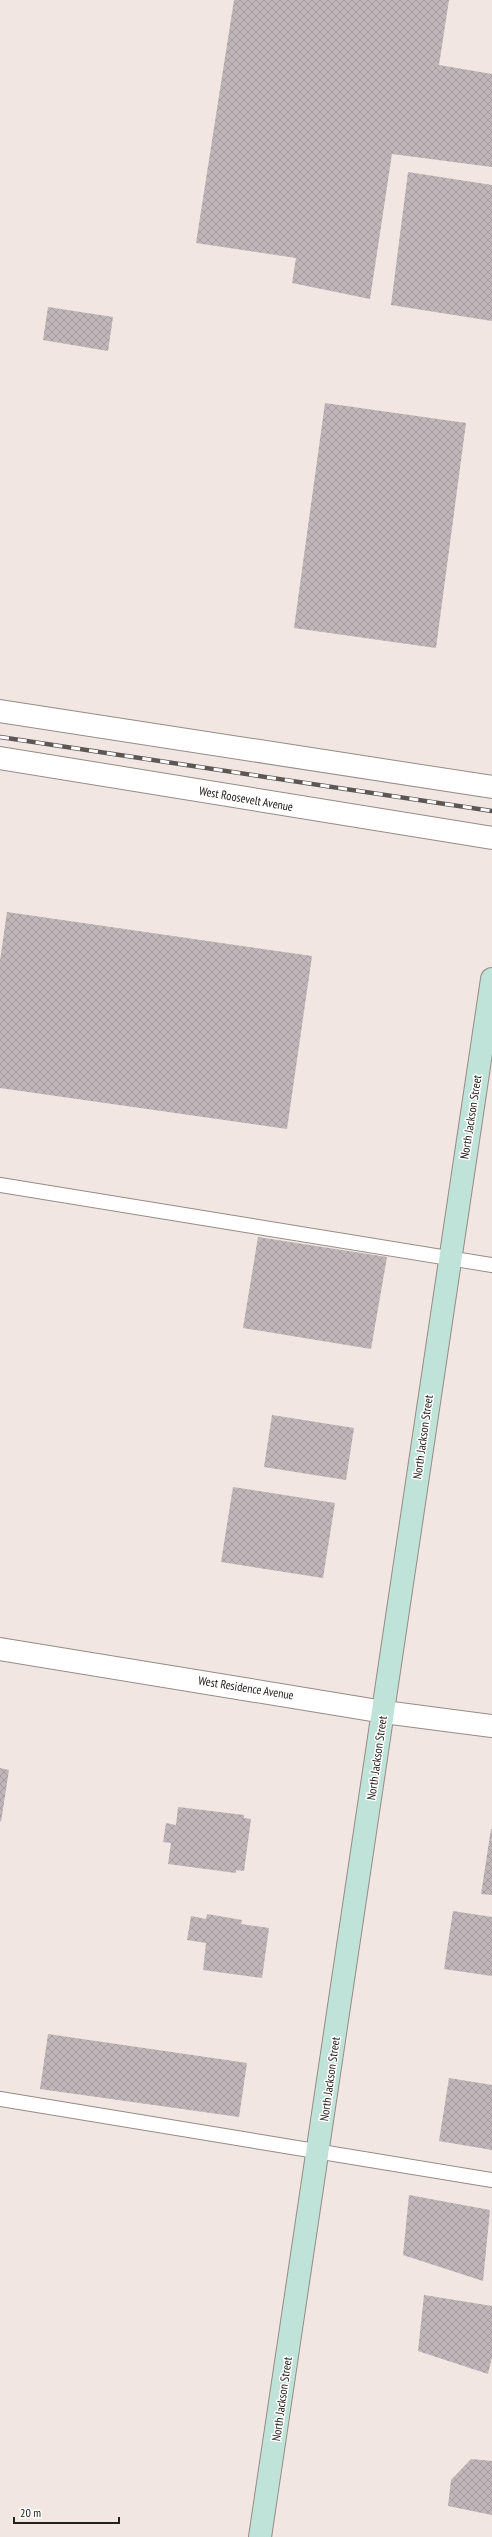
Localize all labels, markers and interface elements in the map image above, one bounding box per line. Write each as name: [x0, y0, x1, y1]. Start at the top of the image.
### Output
street label: West Roosevelt Avenue: [198, 783, 294, 814]
street label: North Jackson Street: [456, 1073, 485, 1160]
street label: North Jackson Street: [409, 1393, 436, 1480]
street label: West Residence Avenue: [197, 1673, 295, 1702]
street label: North Jackson Street: [363, 1714, 390, 1801]
street label: North Jackson Street: [316, 2035, 343, 2122]
street label: North Jackson Street: [268, 2355, 295, 2442]
scale bar: [14, 2499, 119, 2525]
text: 20 m: [20, 2505, 41, 2520]

